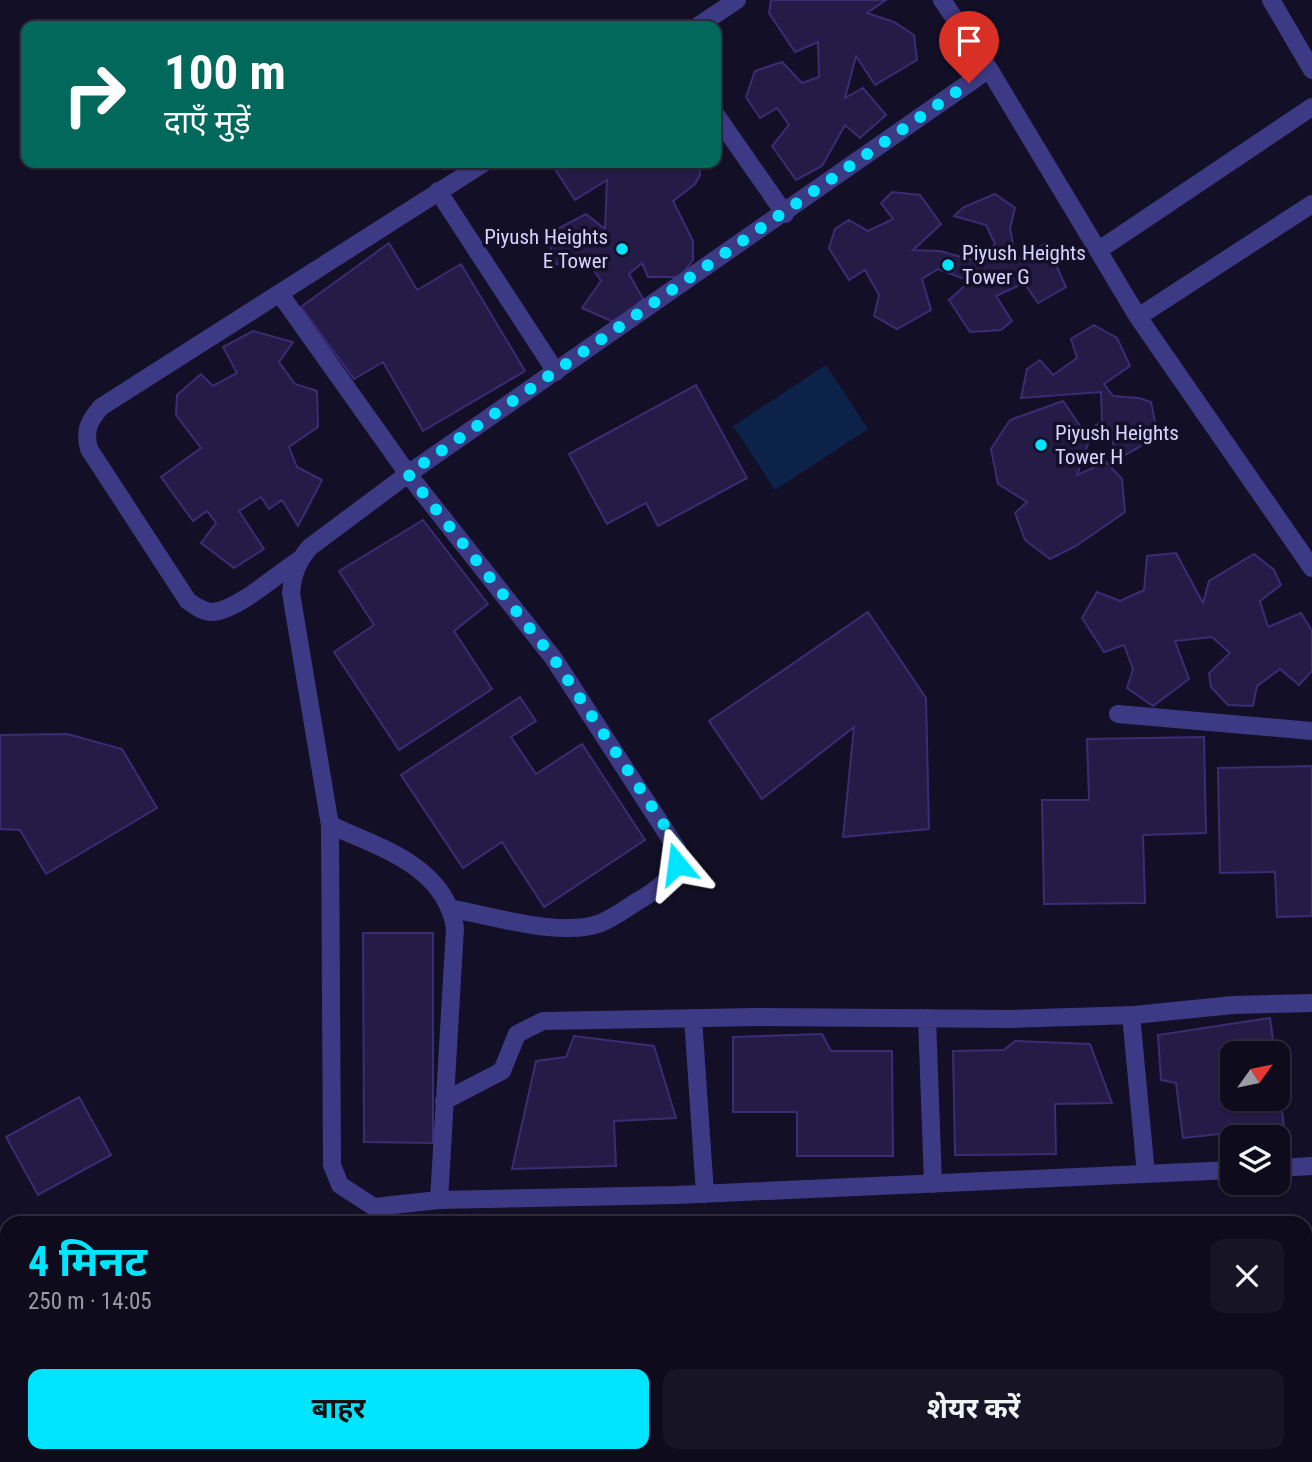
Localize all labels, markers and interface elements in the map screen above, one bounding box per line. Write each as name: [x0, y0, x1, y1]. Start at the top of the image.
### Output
pin: [939, 11, 999, 83]
icon: arrive: [950, 22, 988, 60]
text: 100 m: [164, 44, 286, 101]
icon: right: [49, 49, 140, 140]
text: दाएँ मुड़ें: [164, 103, 251, 141]
place label: Piyush Heights E Tower: [484, 225, 608, 273]
marker: Piyush Heights E Tower: [614, 241, 630, 257]
place label: Piyush Heights Tower G: [962, 241, 1086, 289]
marker: Piyush Heights Tower G: [940, 257, 956, 273]
place label: Piyush Heights Tower H: [1055, 421, 1179, 469]
marker: Piyush Heights Tower H: [1033, 437, 1049, 453]
position arrow: [640, 827, 714, 901]
north arrow: [1220, 1041, 1290, 1111]
map controls: [1220, 1041, 1290, 1195]
button: layers: [1220, 1125, 1290, 1195]
text: 4 मिनट: [28, 1237, 147, 1286]
button: close: [1210, 1239, 1284, 1313]
text: 250 m · 14:05: [28, 1288, 152, 1315]
button: बाहर: [28, 1369, 649, 1449]
button: शेयर करें: [663, 1369, 1284, 1449]

